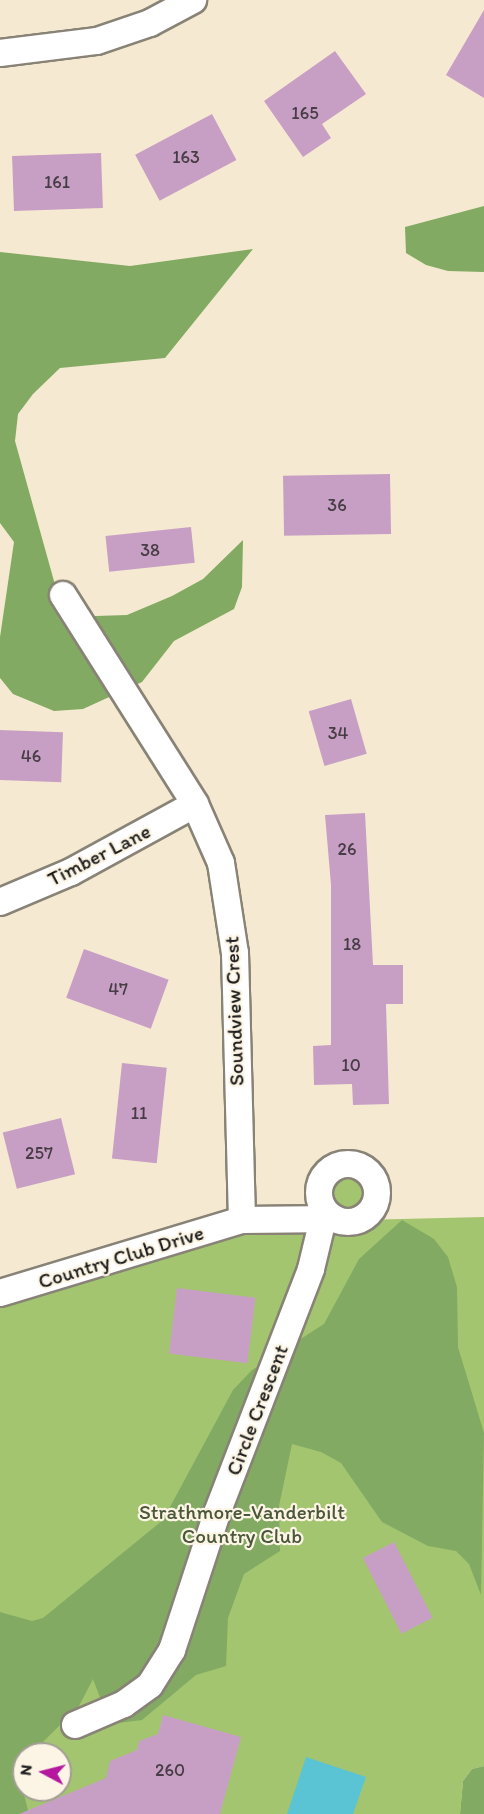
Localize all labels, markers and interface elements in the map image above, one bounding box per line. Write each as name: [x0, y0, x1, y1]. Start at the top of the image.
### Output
house number: 165: [291, 102, 319, 124]
house number: 163: [172, 146, 200, 168]
house number: 161: [44, 171, 70, 193]
house number: 36: [327, 494, 347, 516]
house number: 38: [140, 539, 160, 561]
house number: 34: [328, 722, 348, 744]
house number: 46: [21, 745, 41, 767]
street label: Timber Lane: [43, 818, 155, 892]
house number: 26: [338, 838, 356, 860]
house number: 18: [343, 933, 361, 955]
street label: Soundview Crest: [219, 936, 249, 1086]
house number: 47: [108, 978, 128, 1000]
house number: 10: [341, 1054, 361, 1076]
house number: 11: [131, 1102, 147, 1124]
house number: 257: [25, 1142, 53, 1164]
street label: Country Club Drive: [35, 1220, 207, 1294]
street label: Circle Crescent: [221, 1341, 293, 1479]
park label: Strathmore-Vanderbilt Country Club: [139, 1499, 345, 1549]
north arrow: [12, 1742, 72, 1802]
house number: 260: [155, 1759, 185, 1781]
text: N: [16, 1763, 36, 1777]

